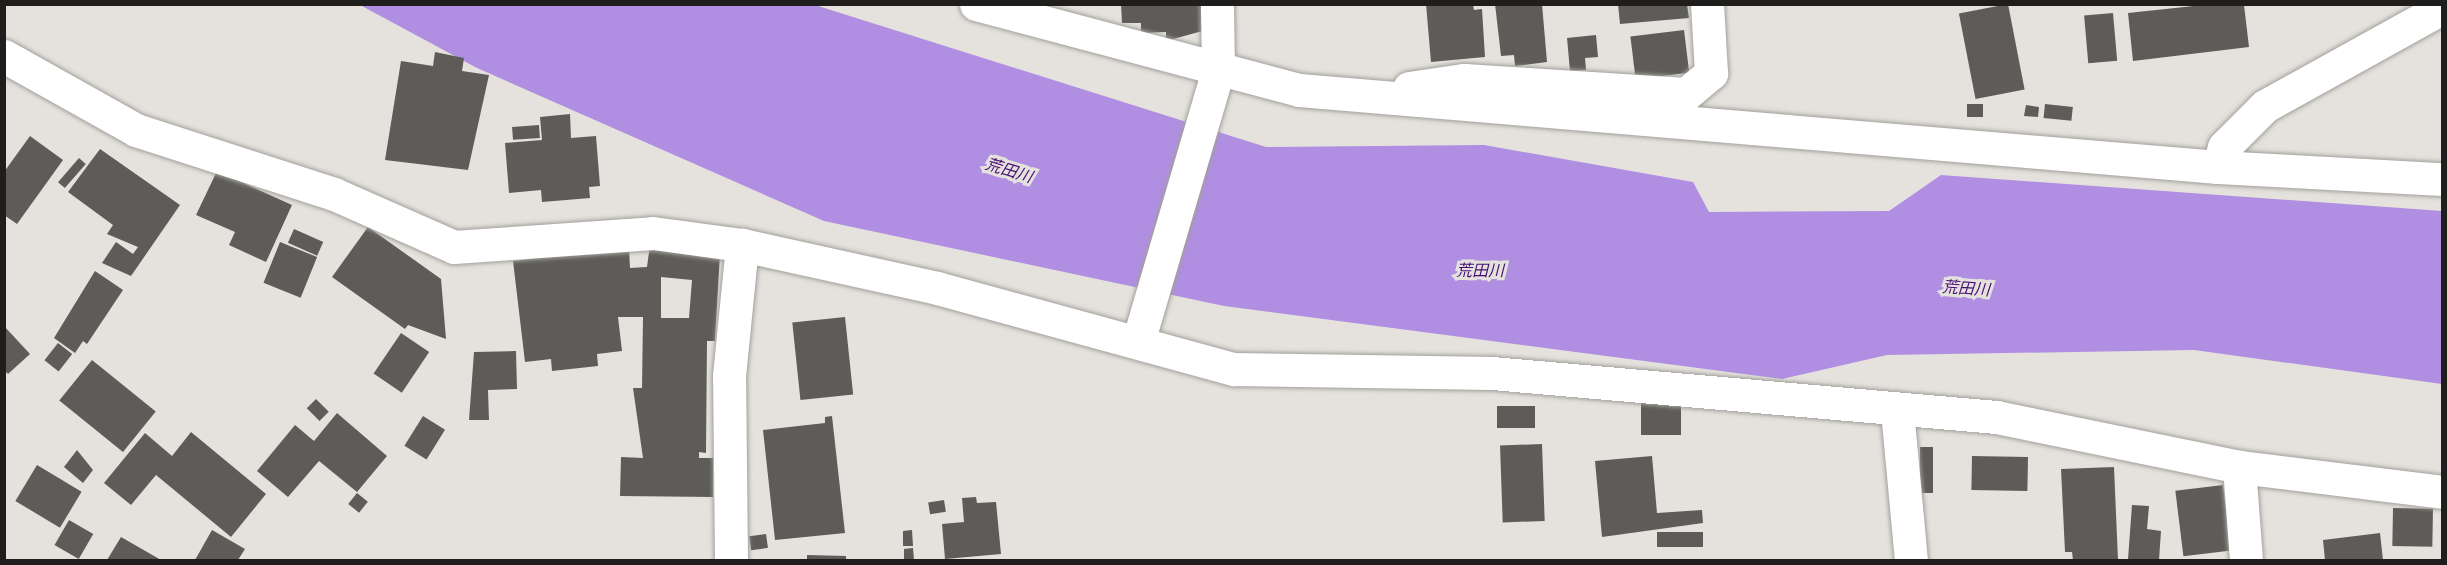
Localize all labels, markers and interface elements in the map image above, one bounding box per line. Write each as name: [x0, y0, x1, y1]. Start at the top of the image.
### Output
water label: 荒田川: [983, 154, 1035, 186]
water label: 荒田川: [1456, 260, 1504, 280]
water label: 荒田川: [1941, 277, 1991, 299]

